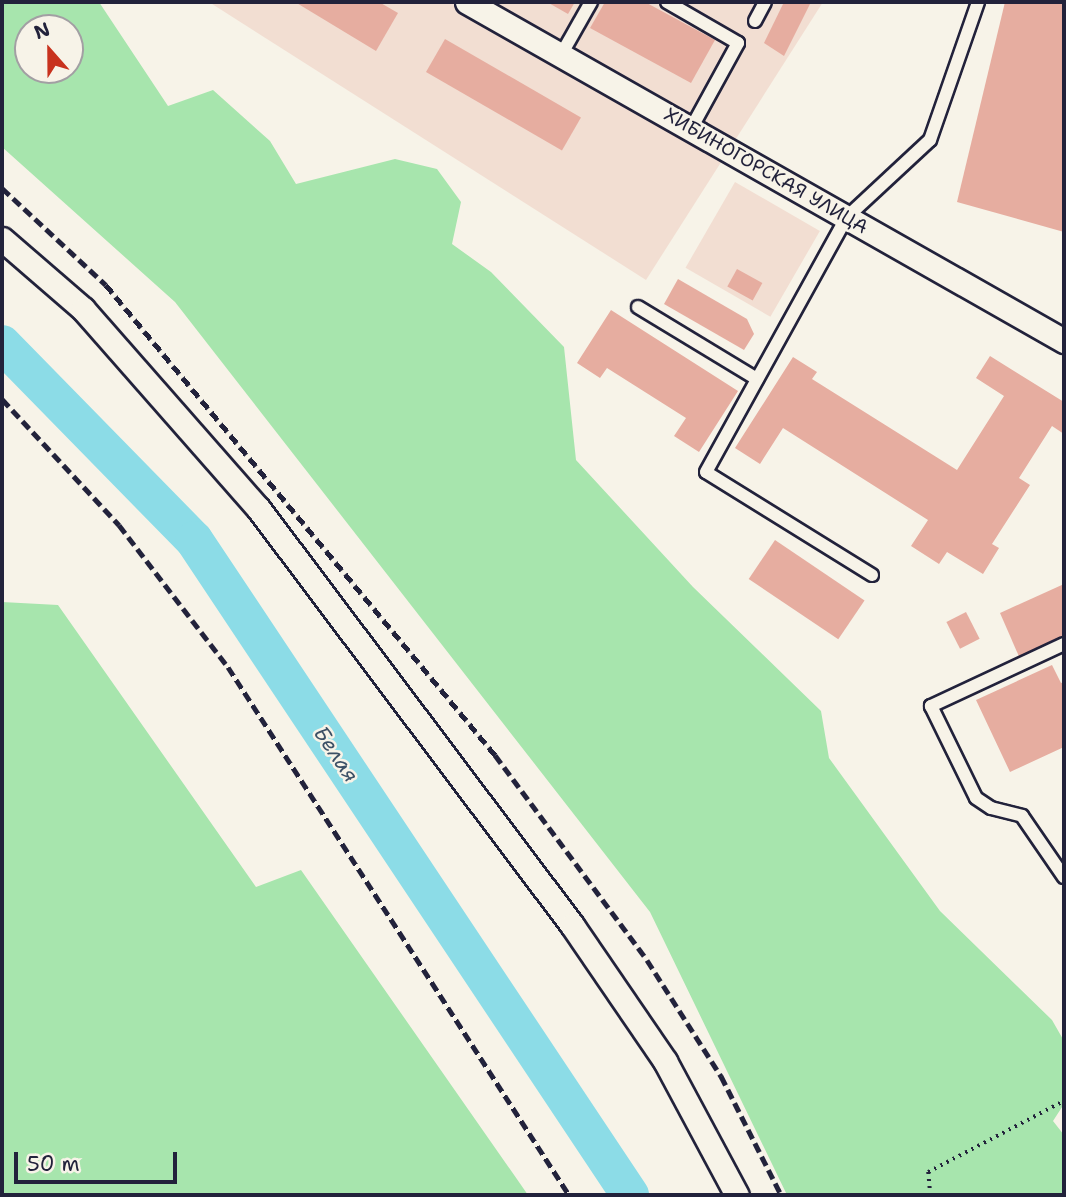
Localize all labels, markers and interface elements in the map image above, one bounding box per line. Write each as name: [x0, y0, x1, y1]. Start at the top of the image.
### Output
north arrow: [14, 14, 84, 84]
text: N: [31, 16, 54, 45]
street label: ХИБИНОГОРСКАЯ УЛИЦА: [660, 103, 872, 239]
water label: Белая: [308, 721, 364, 787]
scale bar: [18, 1138, 180, 1182]
text: 50 m: [27, 1150, 80, 1178]

